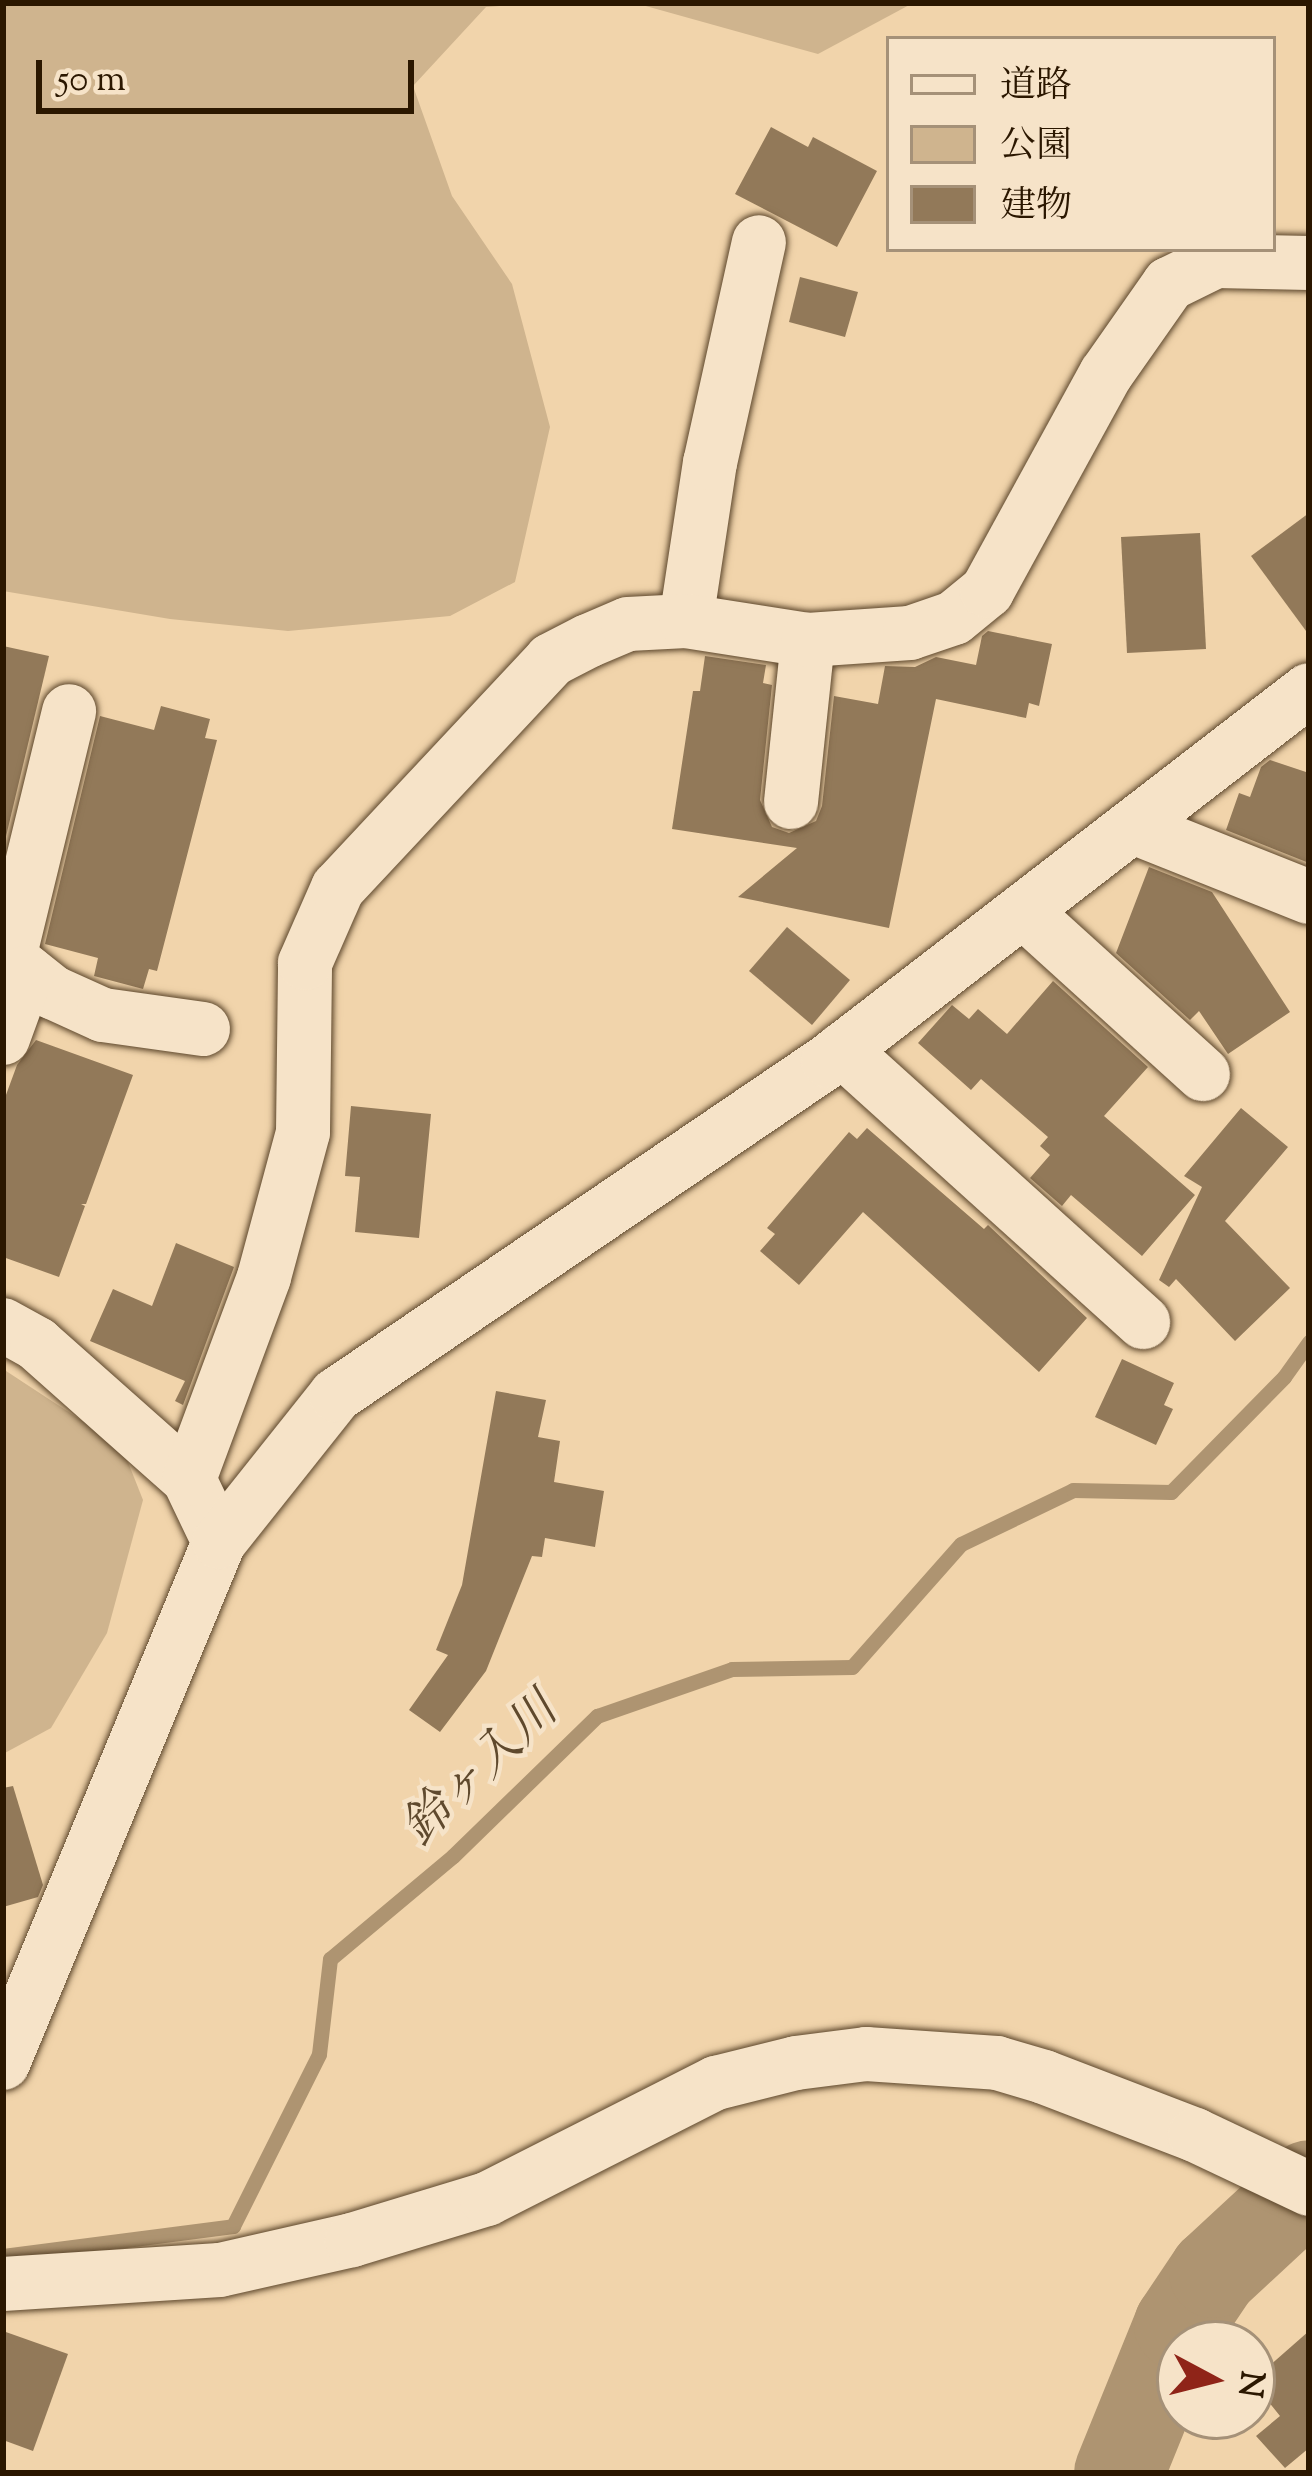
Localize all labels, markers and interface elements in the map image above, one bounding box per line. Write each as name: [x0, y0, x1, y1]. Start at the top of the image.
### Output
scale bar: [42, 36, 420, 110]
legend: [886, 36, 1276, 252]
text: 50 m: [57, 55, 126, 107]
text: 道路: [1000, 61, 1072, 113]
text: 公園: [1000, 121, 1072, 173]
text: 建物: [1000, 181, 1072, 233]
water label: 鈴ヶ入川: [393, 1684, 571, 1858]
north arrow: [1156, 2320, 1276, 2440]
text: N: [1223, 2368, 1274, 2400]

